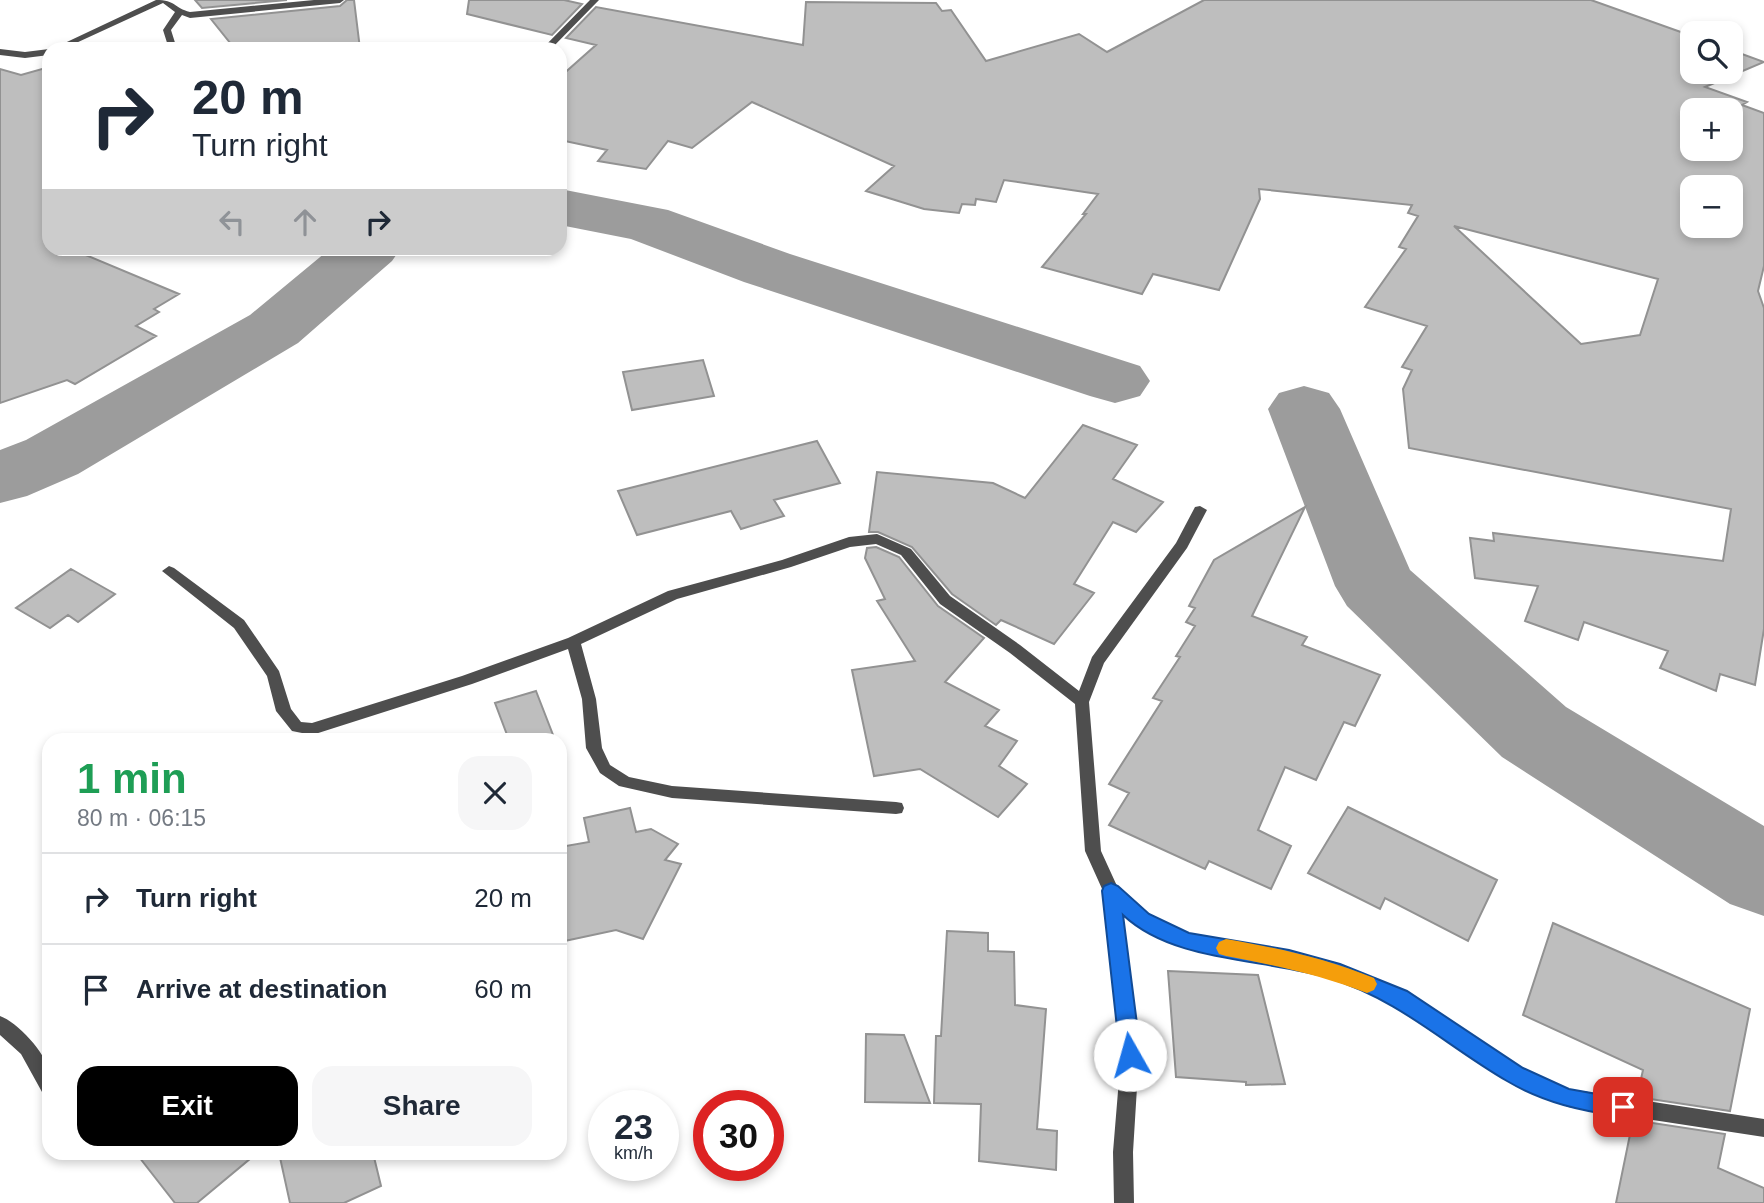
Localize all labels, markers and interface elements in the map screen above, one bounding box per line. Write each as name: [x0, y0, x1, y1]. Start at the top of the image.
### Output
map controls: [1680, 21, 1743, 238]
button: search: [1680, 21, 1743, 84]
icon: right: [77, 70, 168, 161]
text: 20 m: [192, 70, 304, 124]
button: +: [1680, 98, 1743, 161]
text: Turn right: [192, 127, 328, 163]
button: −: [1680, 175, 1743, 238]
icon: left: [213, 203, 251, 241]
icon: ahead: [286, 203, 324, 241]
icon: right: [359, 203, 397, 241]
text: 1 min: [77, 755, 187, 802]
button: close: [458, 756, 532, 830]
text: 80 m · 06:15: [77, 805, 206, 831]
icon: right: [77, 880, 115, 918]
text: Turn right: [136, 883, 257, 913]
text: 20 m: [474, 883, 532, 913]
icon: arrive: [77, 971, 115, 1009]
text: Arrive at destination: [136, 974, 387, 1004]
text: 60 m: [474, 974, 532, 1004]
position arrow: [1093, 1018, 1167, 1092]
button: Exit: [77, 1066, 298, 1146]
button: Share: [312, 1066, 532, 1146]
pin: [1593, 1077, 1653, 1137]
icon: arrive: [1604, 1088, 1642, 1126]
speed limit sign: 30: [693, 1090, 784, 1181]
text: 23: [614, 1107, 653, 1146]
text: km/h: [614, 1143, 653, 1163]

